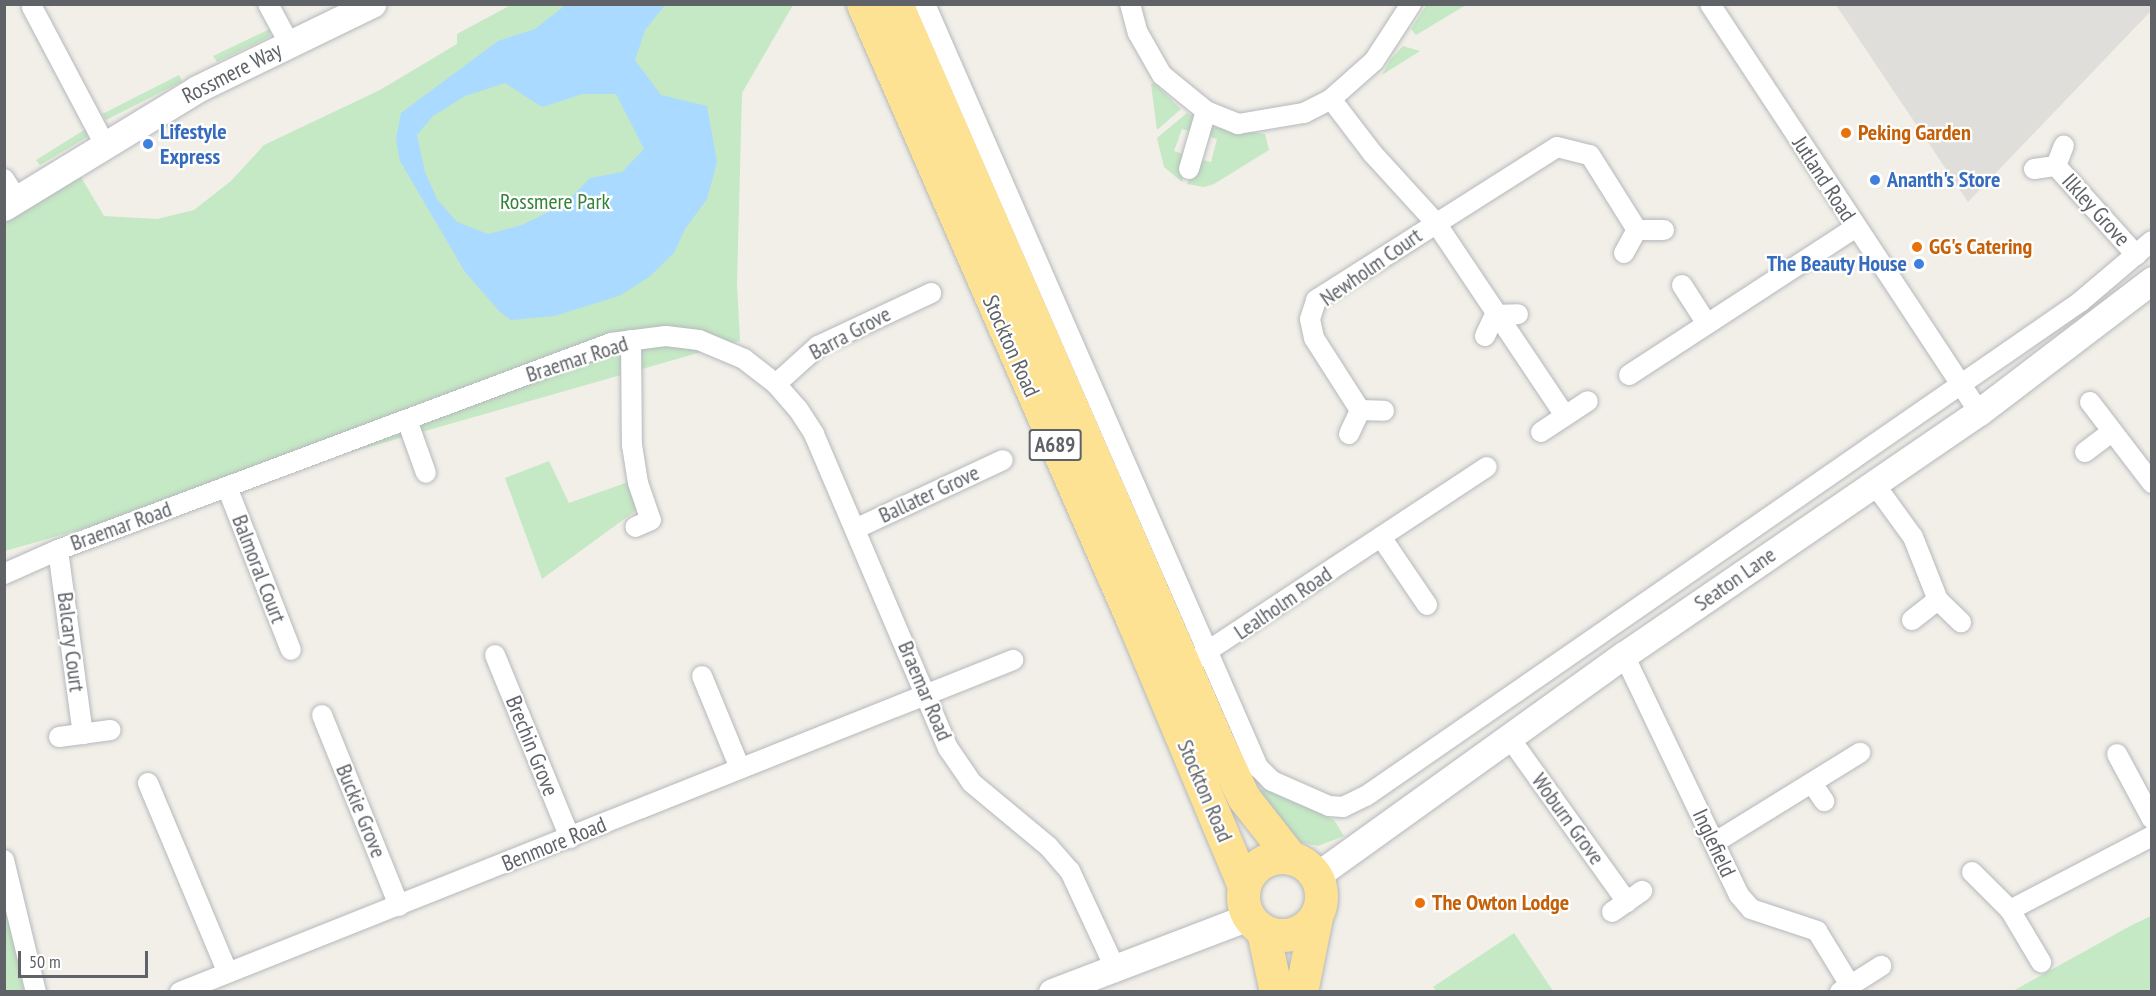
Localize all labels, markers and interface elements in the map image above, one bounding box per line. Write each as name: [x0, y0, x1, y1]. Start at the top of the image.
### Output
street label: Rossmere Way: [178, 37, 286, 109]
place label: Lifestyle Express: [160, 118, 227, 170]
place label: Peking Garden: [1858, 120, 1971, 146]
marker: Peking Garden: [1839, 126, 1853, 140]
street label: Jutland Road: [1787, 131, 1861, 227]
marker: Lifestyle Express: [141, 137, 155, 151]
place label: Ananth's Store: [1887, 167, 2000, 193]
street label: Ilkley Grove: [2056, 168, 2136, 252]
marker: Ananth's Store: [1868, 173, 1882, 187]
park label: Rossmere Park: [500, 189, 610, 215]
street label: Newholm Court: [1315, 222, 1427, 312]
place label: GG's Catering: [1929, 234, 2033, 260]
marker: GG's Catering: [1910, 240, 1924, 254]
place label: The Beauty House: [1766, 251, 1907, 277]
marker: The Beauty House: [1912, 257, 1926, 271]
street label: Stockton Road: [977, 291, 1045, 401]
street label: Barra Grove: [805, 301, 895, 365]
street label: Braemar Road: [523, 330, 631, 388]
road number: A689: [1028, 427, 1082, 463]
street label: Ballater Grove: [875, 459, 983, 529]
street label: Braemar Road: [67, 496, 175, 556]
street label: Balmoral Court: [226, 511, 292, 627]
street label: Seaton Lane: [1689, 541, 1781, 617]
street label: Lealholm Road: [1229, 561, 1337, 645]
street label: Balcary Court: [52, 590, 90, 694]
street label: Braemar Road: [892, 637, 958, 745]
street label: Brechin Grove: [500, 692, 564, 800]
street label: Stockton Road: [1172, 736, 1238, 846]
street label: Buckie Grove: [330, 760, 392, 862]
street label: Woburn Grove: [1526, 768, 1610, 870]
street label: Inglefield: [1687, 805, 1741, 881]
street label: Benmore Road: [498, 811, 610, 877]
place label: The Owton Lodge: [1432, 890, 1569, 916]
marker: The Owton Lodge: [1413, 896, 1427, 910]
scale bar: [21, 939, 152, 977]
text: 50 m: [29, 950, 61, 973]

